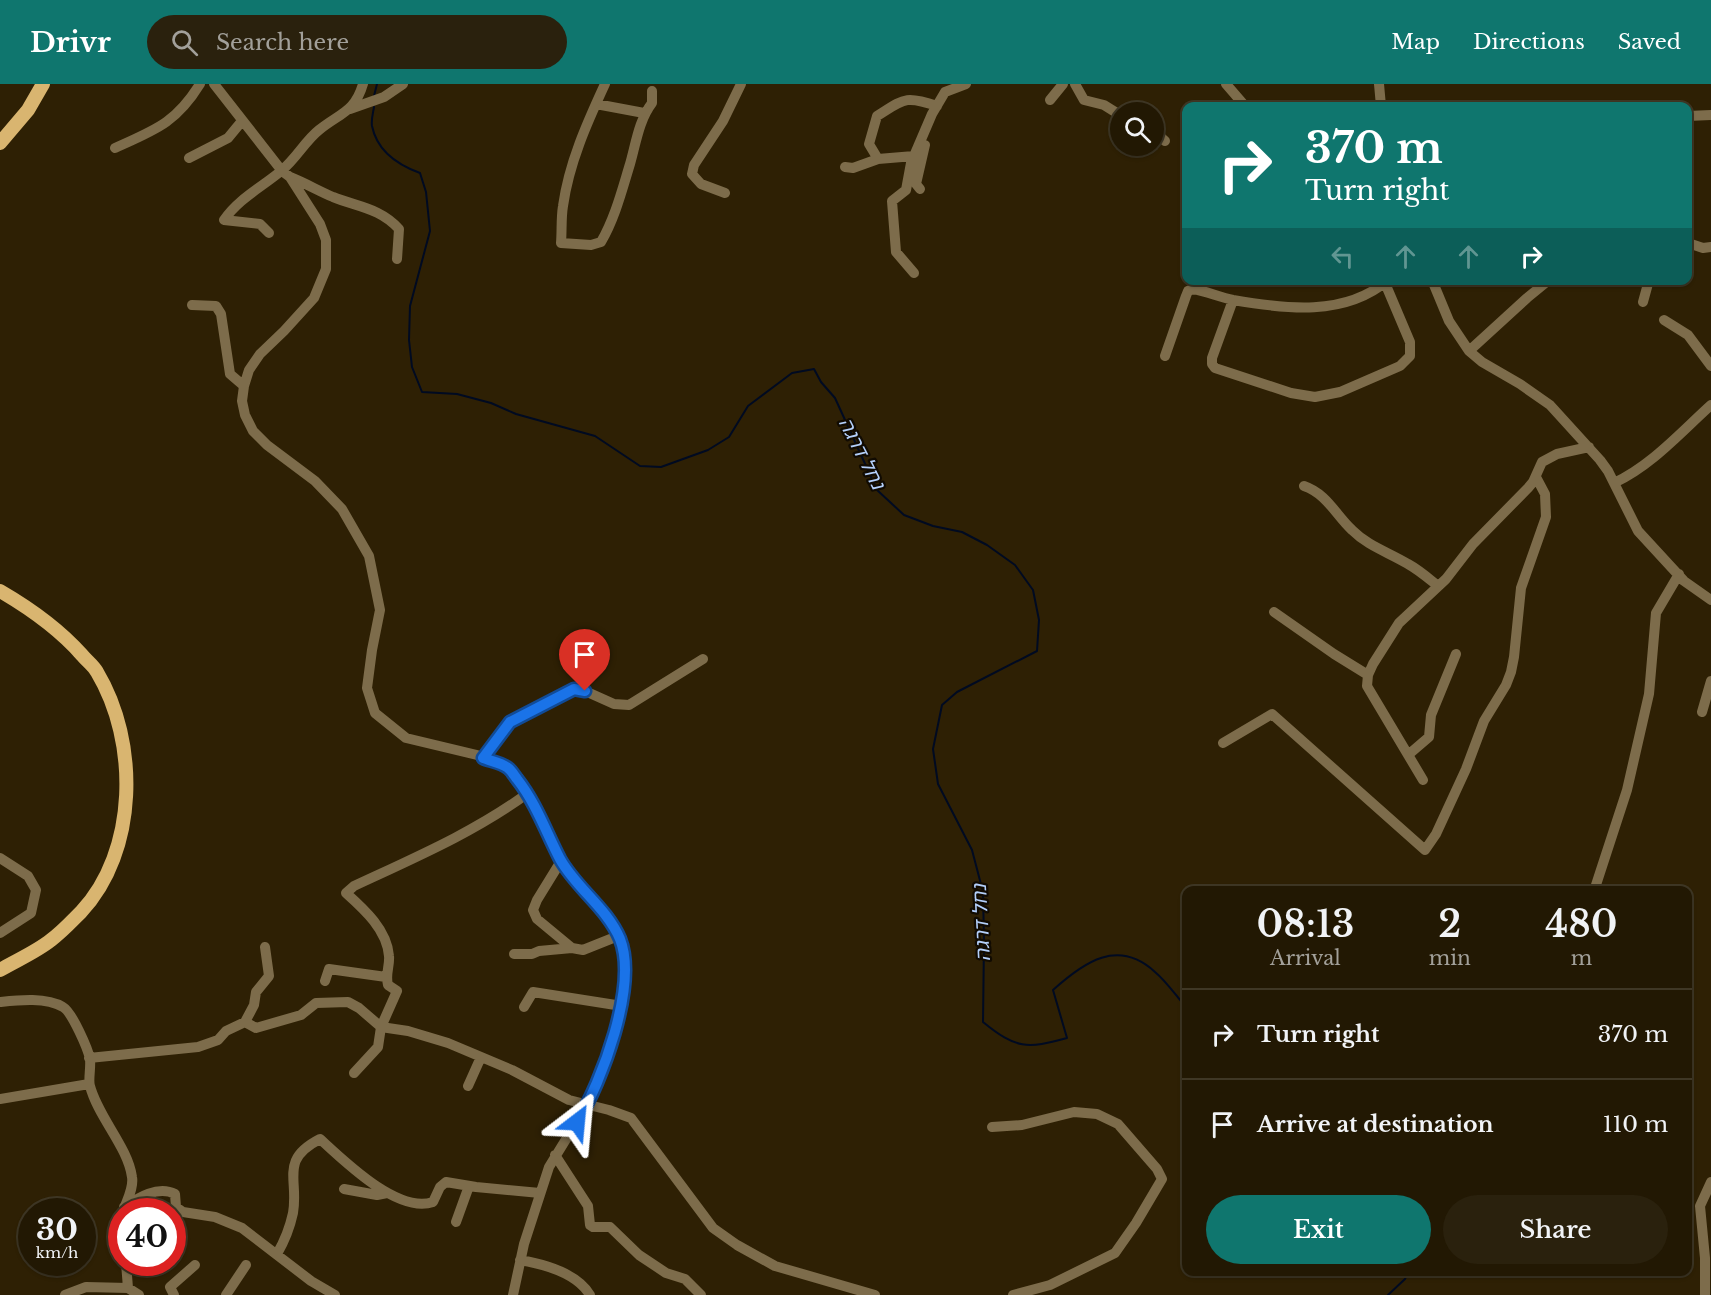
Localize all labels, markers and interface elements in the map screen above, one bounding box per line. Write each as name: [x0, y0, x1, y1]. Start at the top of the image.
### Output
search box: [147, 15, 567, 69]
text: Drivr: [30, 25, 111, 60]
icon: search: [168, 26, 201, 59]
text: Search here: [216, 29, 349, 56]
text: Map: [1391, 29, 1440, 55]
text: Directions: [1473, 29, 1585, 55]
text: Saved: [1618, 29, 1681, 55]
map controls: [1110, 102, 1164, 156]
button: search: [1110, 102, 1164, 156]
text: 370 m: [1305, 122, 1443, 174]
icon: right: [1206, 126, 1284, 204]
text: Turn right: [1305, 174, 1449, 207]
icon: left: [1326, 240, 1359, 273]
icon: ahead: [1389, 240, 1422, 273]
icon: ahead: [1452, 240, 1485, 273]
icon: right: [1515, 240, 1548, 273]
water label: נחל דרגה: [834, 413, 891, 494]
pin: [559, 629, 610, 691]
icon: arrive: [568, 638, 601, 671]
water label: נחל דרגה: [967, 882, 995, 962]
text: 08:13: [1256, 902, 1354, 947]
text: 2: [1438, 902, 1461, 947]
text: 480: [1545, 902, 1618, 947]
text: Arrival: [1270, 946, 1341, 970]
text: min: [1429, 946, 1471, 970]
text: m: [1571, 946, 1592, 970]
icon: right: [1206, 1018, 1239, 1051]
text: Turn right: [1257, 1021, 1379, 1048]
text: 370 m: [1598, 1021, 1668, 1048]
position arrow: [545, 1090, 609, 1154]
icon: arrive: [1206, 1108, 1239, 1141]
text: Arrive at destination: [1257, 1111, 1494, 1138]
text: 110 m: [1603, 1111, 1668, 1138]
button: Exit: [1206, 1195, 1431, 1264]
button: Share: [1443, 1195, 1668, 1264]
speed limit sign: 40: [108, 1198, 186, 1276]
text: 30: [36, 1211, 78, 1248]
text: km/h: [36, 1243, 78, 1262]

